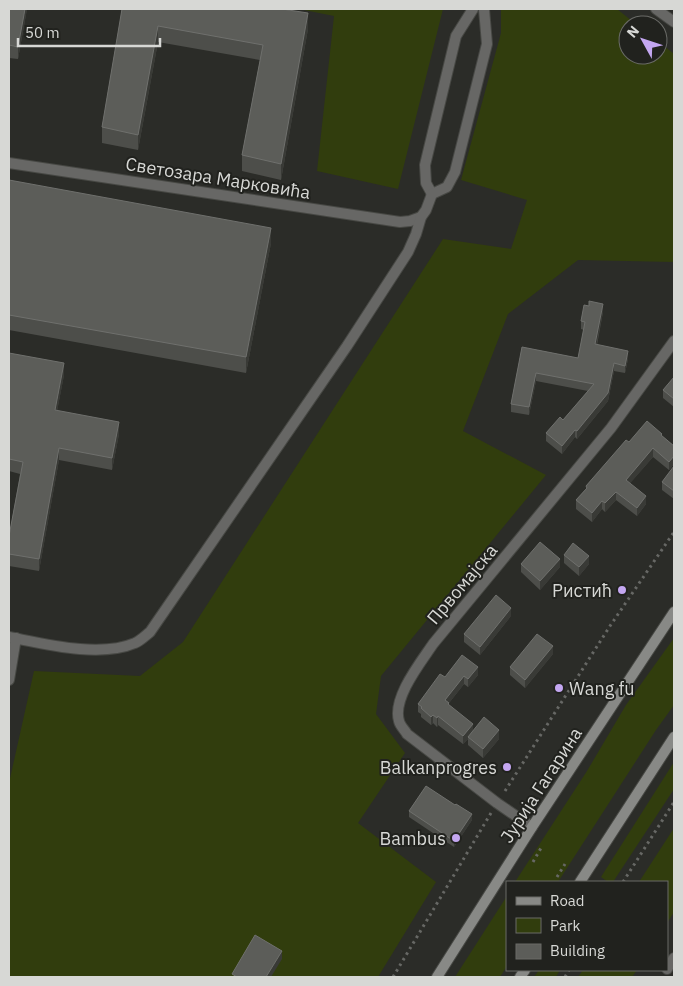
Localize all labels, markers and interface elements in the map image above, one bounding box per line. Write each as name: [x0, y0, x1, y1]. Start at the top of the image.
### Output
scale bar: [18, 15, 160, 47]
north arrow: [618, 15, 668, 65]
text: N: [623, 22, 643, 41]
text: 50 m: [25, 23, 60, 42]
street label: Светозара Марковића: [124, 152, 312, 204]
street label: Првомајска: [422, 539, 503, 629]
place label: Ристић: [552, 579, 612, 602]
marker: Ристић: [616, 584, 628, 596]
place label: Wang fu: [569, 677, 635, 700]
marker: Wang fu: [553, 682, 565, 694]
street label: Јурија Гагарина: [495, 723, 587, 847]
place label: Balkanprogres: [380, 756, 497, 779]
marker: Balkanprogres: [501, 761, 513, 773]
place label: Bambus: [379, 827, 446, 850]
marker: Bambus: [450, 832, 462, 844]
legend: [506, 881, 668, 971]
text: Road: [550, 891, 585, 910]
text: Park: [550, 916, 580, 935]
text: Building: [550, 941, 605, 960]

